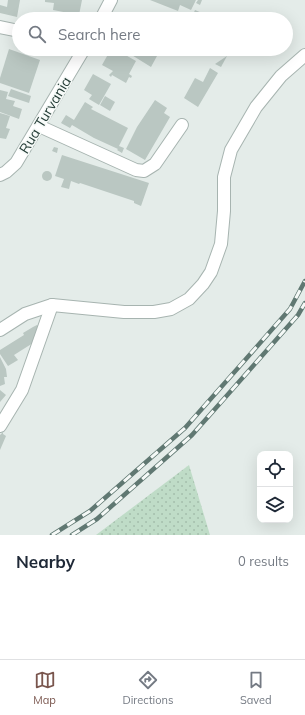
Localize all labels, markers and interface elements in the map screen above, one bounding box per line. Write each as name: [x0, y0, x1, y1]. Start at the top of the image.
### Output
search box: [12, 12, 293, 56]
icon: search: [26, 23, 48, 45]
text: Search here: [58, 25, 140, 44]
street label: Rua Turvania: [15, 73, 75, 157]
map controls: [257, 451, 293, 523]
button: locate: [257, 451, 293, 487]
button: layers: [257, 487, 293, 523]
text: Nearby: [16, 551, 75, 572]
text: 0 results: [238, 553, 289, 569]
tab: Map: [33, 669, 56, 707]
tab: Directions: [123, 669, 173, 707]
tab: Saved: [240, 669, 272, 707]

